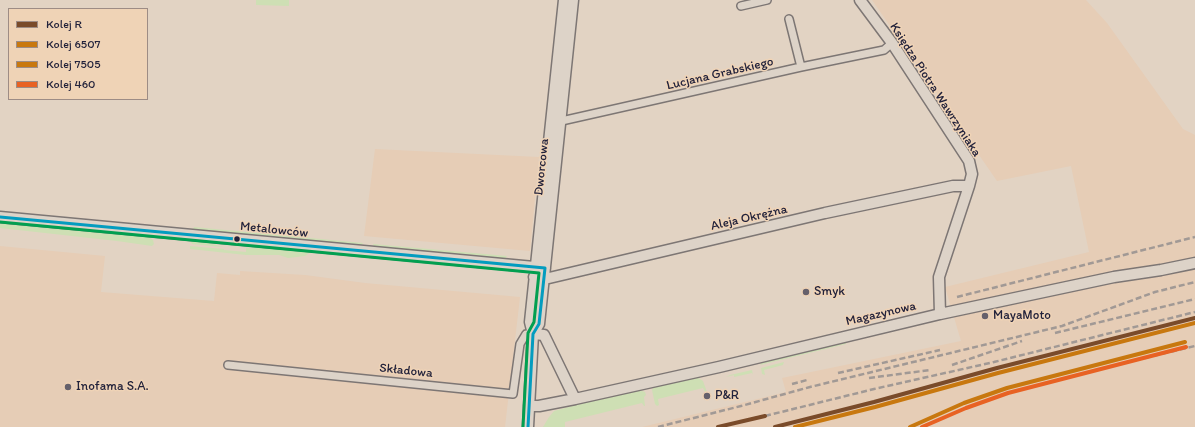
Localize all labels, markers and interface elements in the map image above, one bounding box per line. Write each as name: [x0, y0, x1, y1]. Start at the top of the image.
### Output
legend: [8, 8, 148, 100]
text: Kolej R: [46, 17, 82, 31]
street label: Księdza Piotra Wawrzyniaka: [886, 20, 984, 160]
text: Kolej 6507: [46, 37, 101, 51]
street label: Lucjana Grabskiego: [665, 54, 775, 94]
text: Kolej 7505: [46, 57, 100, 71]
text: Kolej 460: [46, 77, 95, 91]
street label: Dworcowa: [531, 138, 553, 196]
street label: Aleja Okrężna: [709, 202, 789, 234]
street label: Metalowców: [239, 219, 309, 241]
unlabelled marker: [232, 234, 242, 244]
place label: Smyk: [814, 284, 845, 300]
marker: Smyk: [801, 287, 811, 297]
street label: Magazynowa: [844, 298, 918, 330]
place label: MayaMoto: [993, 308, 1051, 324]
marker: MayaMoto: [980, 311, 990, 321]
street label: Składowa: [378, 360, 434, 382]
place label: Inofama S.A.: [76, 379, 149, 395]
marker: Inofama S.A.: [63, 382, 73, 392]
place label: P&R: [715, 388, 739, 404]
marker: P&R: [702, 391, 712, 401]

